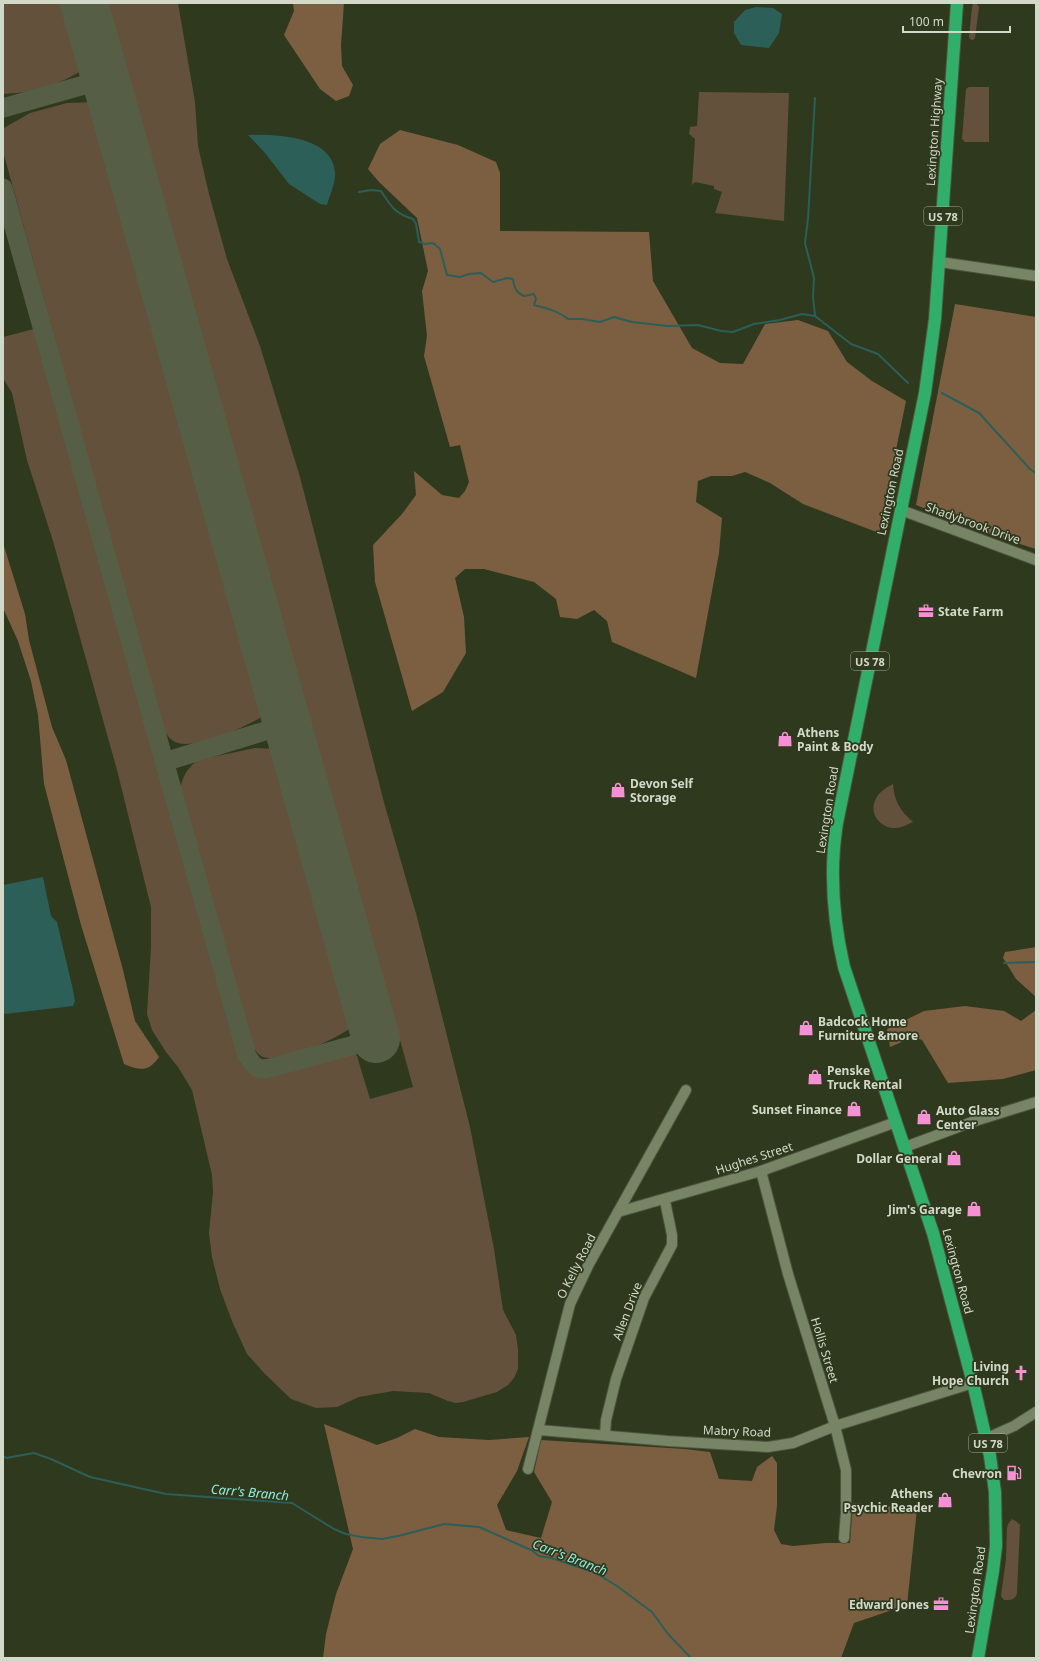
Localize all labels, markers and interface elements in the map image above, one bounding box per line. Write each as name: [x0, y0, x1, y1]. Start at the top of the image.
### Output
scale bar: [903, 8, 1010, 34]
text: 100 m: [909, 13, 944, 30]
street label: Lexington Highway: [922, 77, 946, 187]
road number: US 78: [924, 207, 962, 225]
street label: Lexington Road: [873, 447, 907, 537]
street label: Shadybrook Drive: [923, 498, 1023, 548]
office icon: State Farm: [917, 602, 935, 620]
place label: State Farm: [938, 603, 1003, 620]
road number: US 78: [851, 652, 889, 670]
place label: Athens Paint & Body: [797, 724, 874, 755]
shop icon: Athens Paint & Body: [776, 730, 794, 748]
street label: Lexington Road: [812, 765, 842, 855]
place label: Devon Self Storage: [630, 775, 694, 806]
shop icon: Devon Self Storage: [609, 781, 627, 799]
place label: Badcock Home Furniture &more: [818, 1013, 918, 1044]
shop icon: Badcock Home Furniture &more: [797, 1019, 815, 1037]
place label: Penske Truck Rental: [827, 1062, 902, 1093]
shop icon: Penske Truck Rental: [806, 1068, 824, 1086]
shop icon: Sunset Finance: [845, 1100, 863, 1118]
place label: Sunset Finance: [752, 1101, 842, 1118]
place label: Auto Glass Center: [936, 1102, 999, 1133]
shop icon: Auto Glass Center: [915, 1108, 933, 1126]
street label: Hughes Street: [713, 1137, 795, 1178]
shop icon: Dollar General: [945, 1149, 963, 1167]
place label: Dollar General: [856, 1150, 942, 1167]
shop icon: Jim's Garage: [965, 1200, 983, 1218]
place label: Jim's Garage: [887, 1201, 962, 1218]
street label: Lexington Road: [938, 1226, 978, 1316]
street label: O Kelly Road: [552, 1231, 600, 1301]
street label: Allen Drive: [608, 1279, 646, 1342]
street label: Hollis Street: [807, 1315, 843, 1386]
place label: Living Hope Church: [932, 1358, 1009, 1389]
church icon: Living Hope Church: [1012, 1364, 1030, 1382]
street label: Mabry Road: [703, 1421, 771, 1441]
road number: US 78: [969, 1434, 1007, 1452]
fuel station icon: Chevron: [1005, 1464, 1023, 1482]
place label: Chevron: [952, 1465, 1002, 1482]
water label: Carr's Branch: [210, 1480, 290, 1504]
place label: Athens Psychic Reader: [843, 1485, 934, 1516]
shop icon: Athens Psychic Reader: [936, 1491, 954, 1509]
water label: Carr's Branch: [530, 1535, 610, 1579]
street label: Lexington Road: [960, 1545, 990, 1635]
office icon: Edward Jones: [932, 1595, 950, 1613]
place label: Edward Jones: [849, 1596, 929, 1613]

